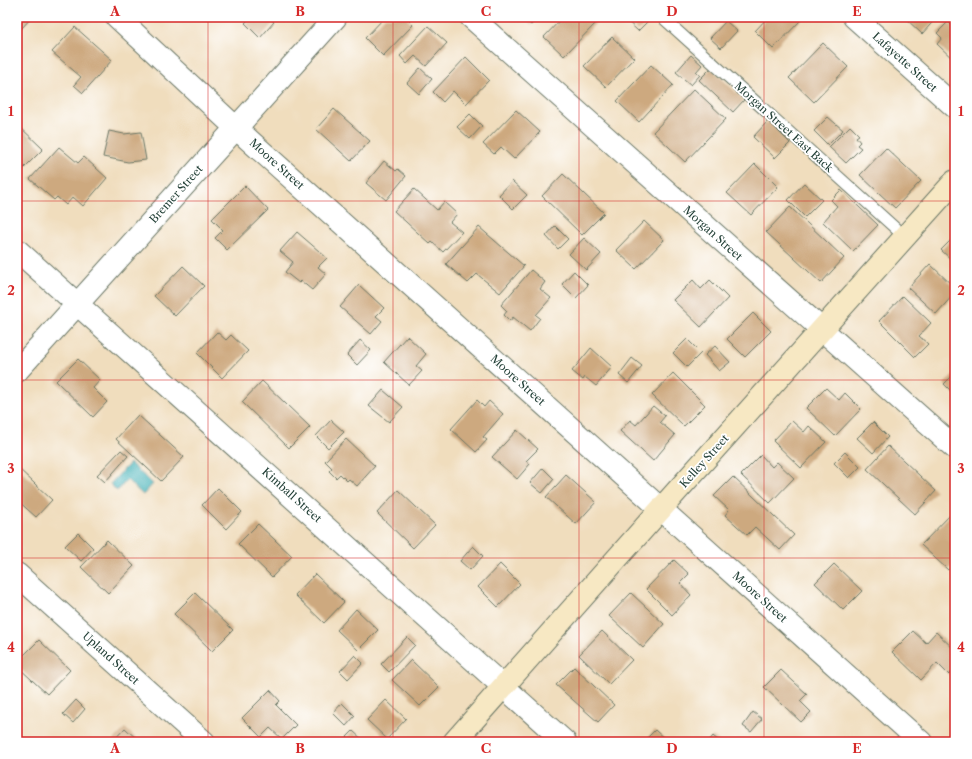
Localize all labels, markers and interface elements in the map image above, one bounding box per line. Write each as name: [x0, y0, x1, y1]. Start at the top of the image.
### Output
text: A: [109, 3, 121, 19]
text: B: [295, 3, 305, 19]
text: C: [481, 3, 491, 19]
text: D: [666, 3, 678, 19]
text: E: [852, 3, 862, 19]
street label: Lafayette Street: [870, 29, 940, 95]
street label: Morgan Street East Back: [732, 79, 837, 176]
text: 1: [8, 103, 14, 119]
text: 1: [958, 103, 964, 119]
street label: Moore Street: [247, 136, 307, 192]
street label: Bremer Street: [146, 162, 206, 226]
street label: Morgan Street: [681, 203, 746, 263]
text: 2: [7, 282, 15, 298]
text: 2: [957, 282, 965, 298]
street label: Moore Street: [488, 352, 548, 408]
street label: Kelley Street: [676, 431, 732, 491]
text: 3: [7, 460, 15, 476]
text: 3: [957, 460, 965, 476]
street label: Kimball Street: [259, 465, 325, 525]
street label: Moore Street: [730, 569, 790, 625]
street label: Upland Street: [80, 629, 142, 687]
text: 4: [7, 639, 15, 655]
text: 4: [957, 639, 965, 655]
text: A: [109, 740, 121, 756]
text: B: [295, 740, 305, 756]
text: C: [481, 740, 491, 756]
text: D: [666, 740, 678, 756]
text: E: [852, 740, 862, 756]

